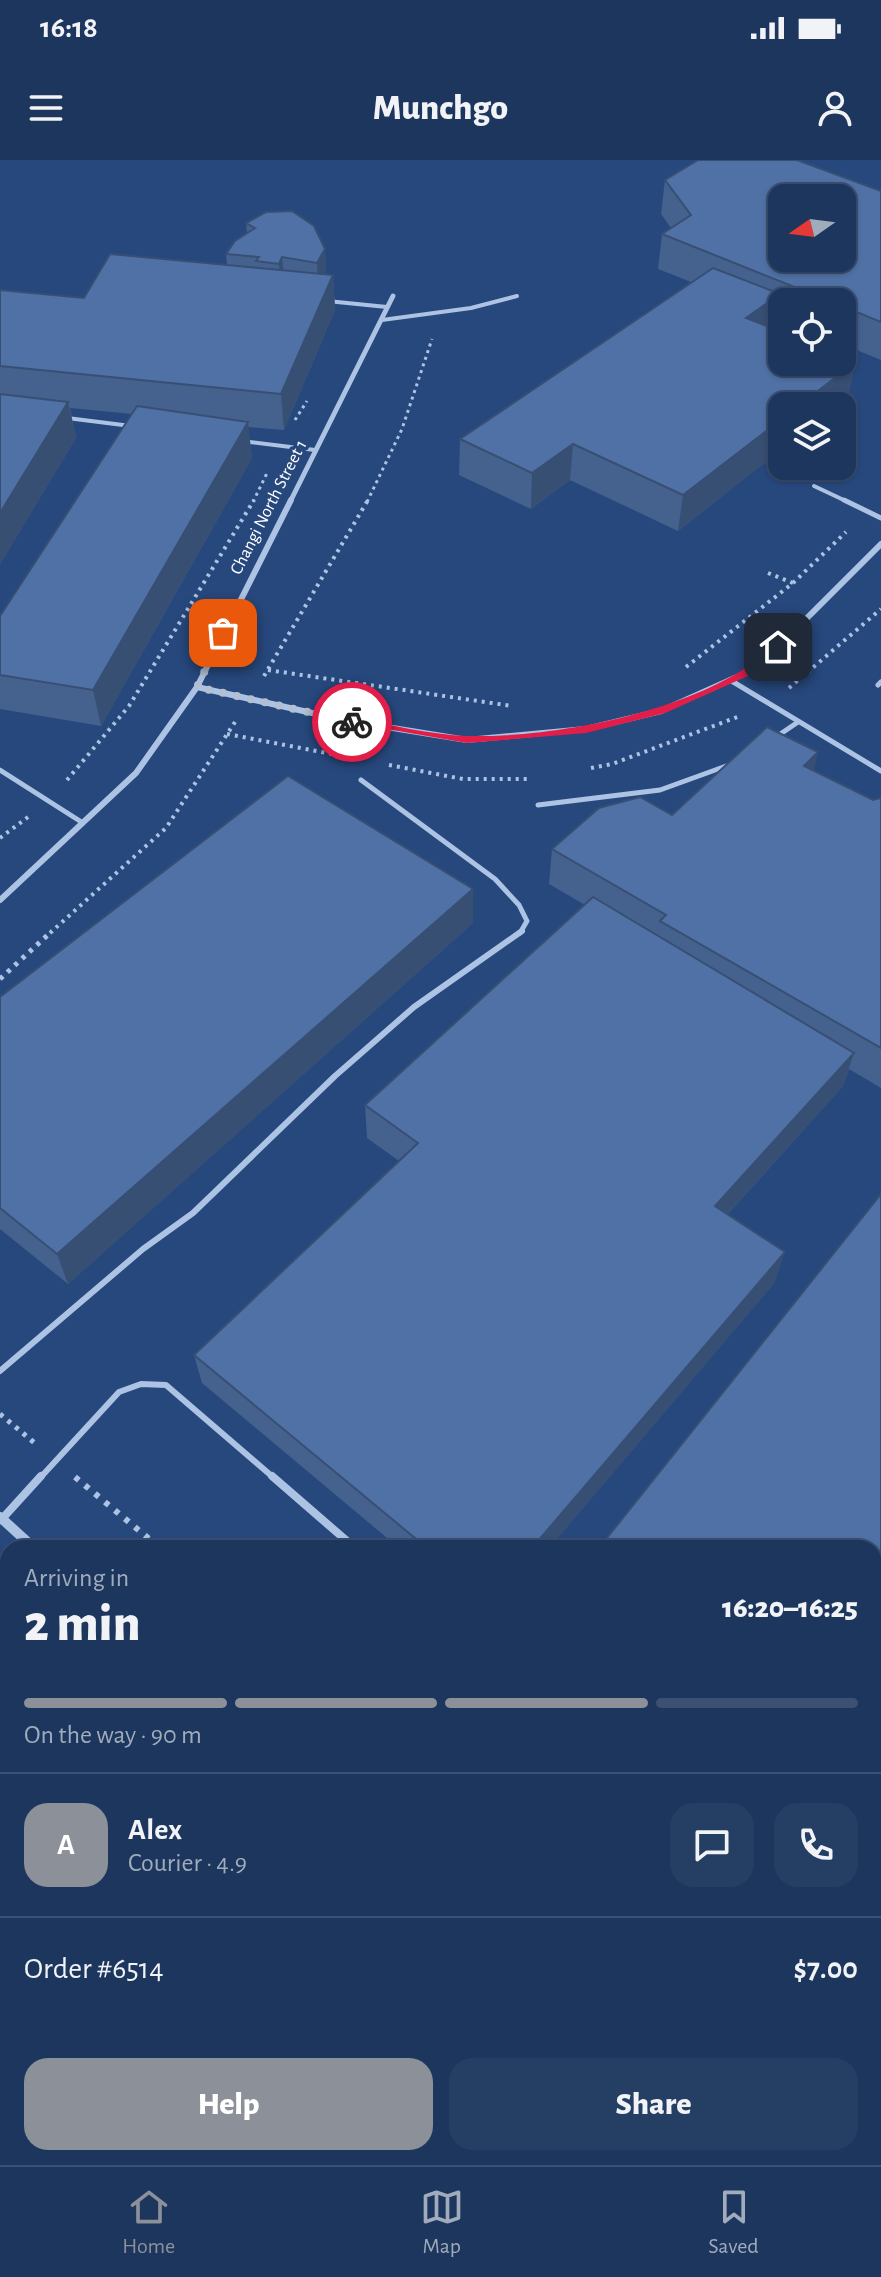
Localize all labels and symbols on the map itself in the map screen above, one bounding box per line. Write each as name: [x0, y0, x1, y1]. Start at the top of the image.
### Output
north arrow: [768, 184, 856, 272]
street label: Changi North Street 1: [227, 437, 311, 578]
pin: [189, 599, 257, 667]
pin: [744, 613, 812, 681]
courier: [312, 682, 392, 762]

